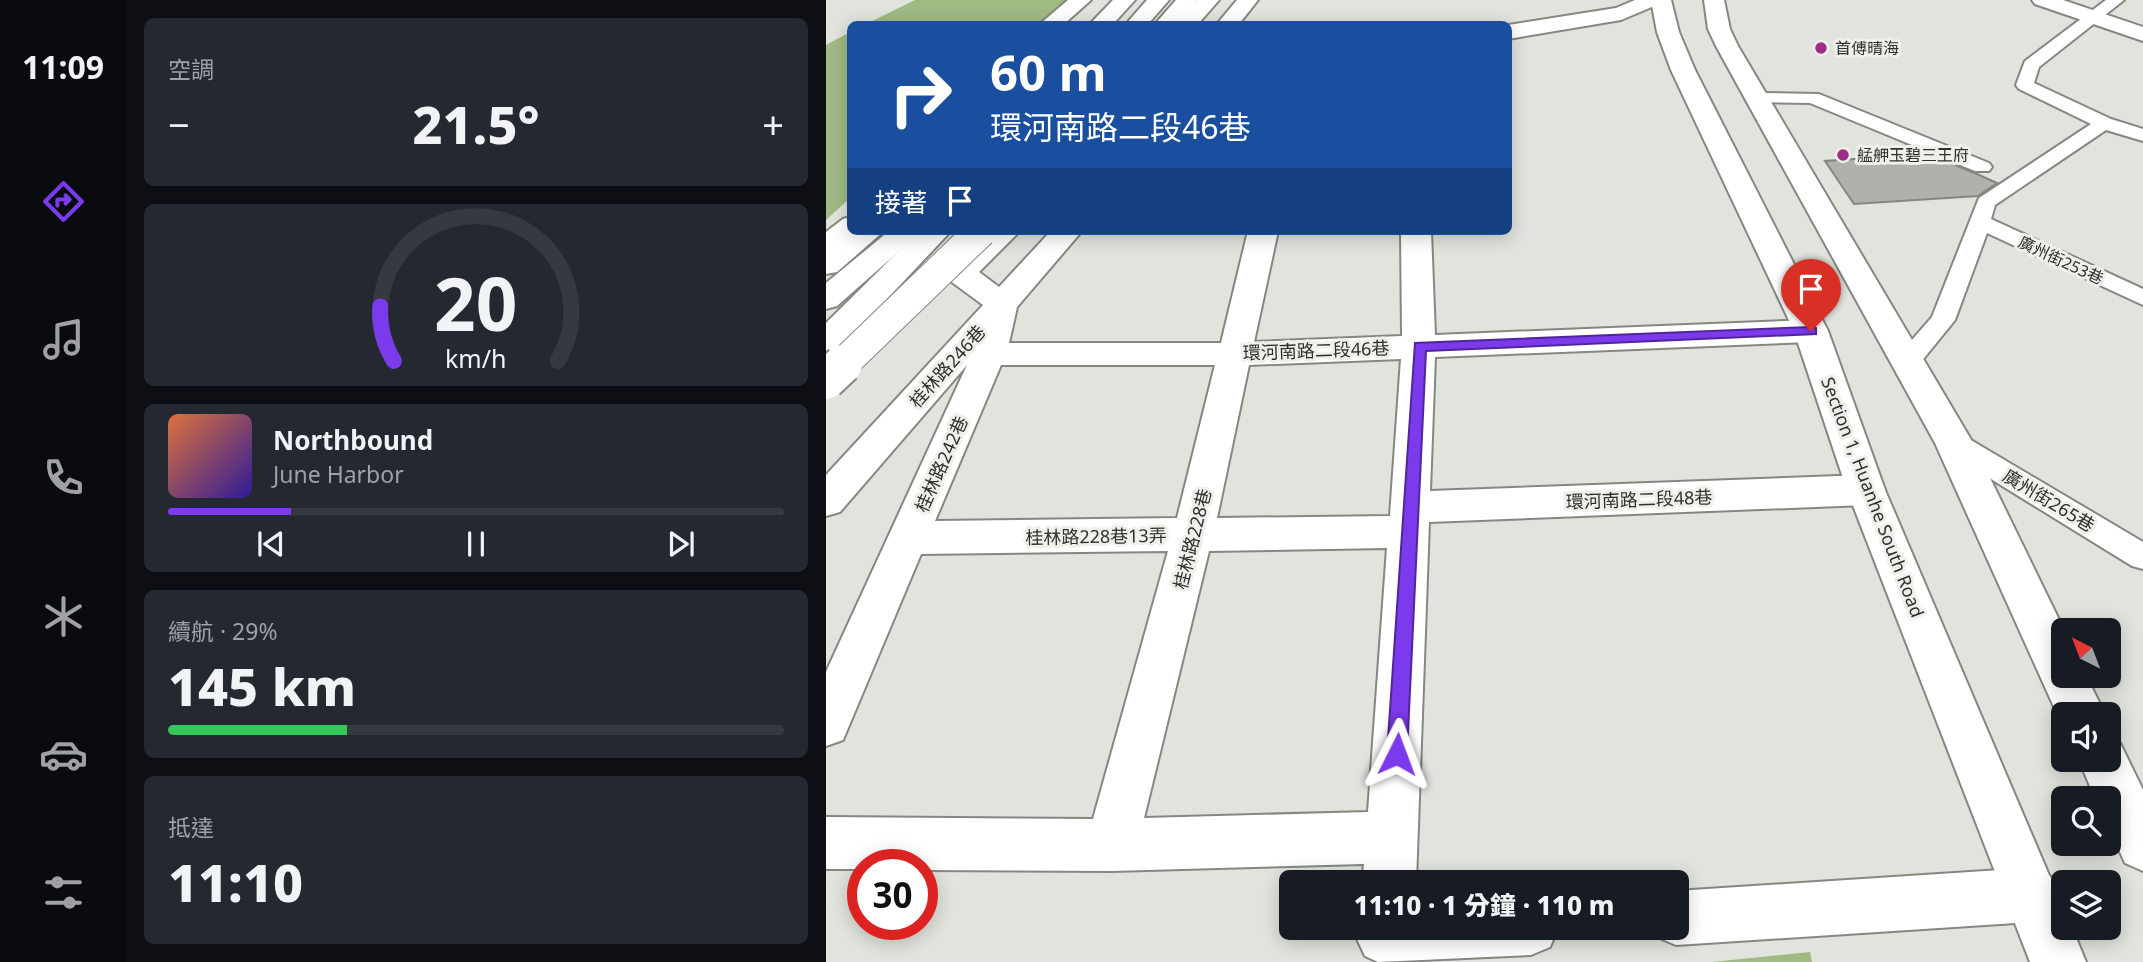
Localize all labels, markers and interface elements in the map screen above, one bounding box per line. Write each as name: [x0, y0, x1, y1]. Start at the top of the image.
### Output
place label: 首傅晴海: [1835, 37, 1899, 59]
text: 60 m: [990, 39, 1107, 105]
marker: 首傅晴海: [1813, 40, 1829, 56]
text: 11:09: [22, 45, 104, 88]
icon: right: [875, 49, 966, 140]
text: 空調: [168, 53, 214, 85]
text: 21.5°: [413, 88, 539, 159]
text: −: [168, 98, 190, 150]
text: +: [762, 98, 784, 150]
text: 環河南路二段46巷: [990, 105, 1251, 148]
place label: 艋舺玉碧三王府: [1857, 144, 1969, 166]
marker: 艋舺玉碧三王府: [1835, 147, 1851, 163]
icon: directions: [39, 177, 88, 226]
icon: arrive: [941, 182, 979, 220]
text: 接著: [875, 184, 927, 220]
street label: 廣州街253巷: [2015, 231, 2107, 289]
text: 20: [434, 253, 518, 352]
pin: [1781, 259, 1841, 331]
icon: arrive: [1792, 270, 1830, 308]
icon: music: [39, 315, 88, 364]
street label: 桂林路246巷: [904, 320, 990, 412]
street label: 環河南路二段46巷: [1242, 335, 1390, 365]
text: km/h: [445, 341, 507, 375]
street label: Section 1, Huanhe South Road: [1816, 373, 1930, 621]
street label: 桂林路242巷: [909, 412, 973, 516]
text: Northbound: [273, 422, 433, 458]
icon: phone: [39, 453, 88, 502]
text: June Harbor: [273, 458, 404, 490]
street label: 廣州街265巷: [1999, 463, 2099, 537]
street label: 環河南路二段48巷: [1565, 484, 1713, 514]
street label: 桂林路228巷: [1168, 486, 1216, 592]
street label: 桂林路228巷13弄: [1025, 523, 1167, 549]
icon: previous: [252, 525, 290, 563]
icon: pause: [457, 525, 495, 563]
icon: next: [662, 525, 700, 563]
icon: climate: [39, 592, 88, 641]
text: 續航 · 29%: [168, 615, 278, 647]
north arrow: [2051, 618, 2121, 688]
map controls: [2051, 618, 2121, 940]
text: 145 km: [168, 650, 356, 721]
button: sound: [2051, 702, 2121, 772]
position arrow: [1360, 717, 1434, 791]
icon: car: [39, 730, 88, 779]
button: search: [2051, 786, 2121, 856]
text: 抵達: [168, 811, 214, 843]
text: 11:10: [168, 846, 303, 917]
speed limit sign: 30: [847, 849, 938, 940]
icon: filters: [39, 868, 88, 917]
button: layers: [2051, 870, 2121, 940]
text: 11:10 · 1 分鐘 · 110 m: [1354, 887, 1614, 923]

